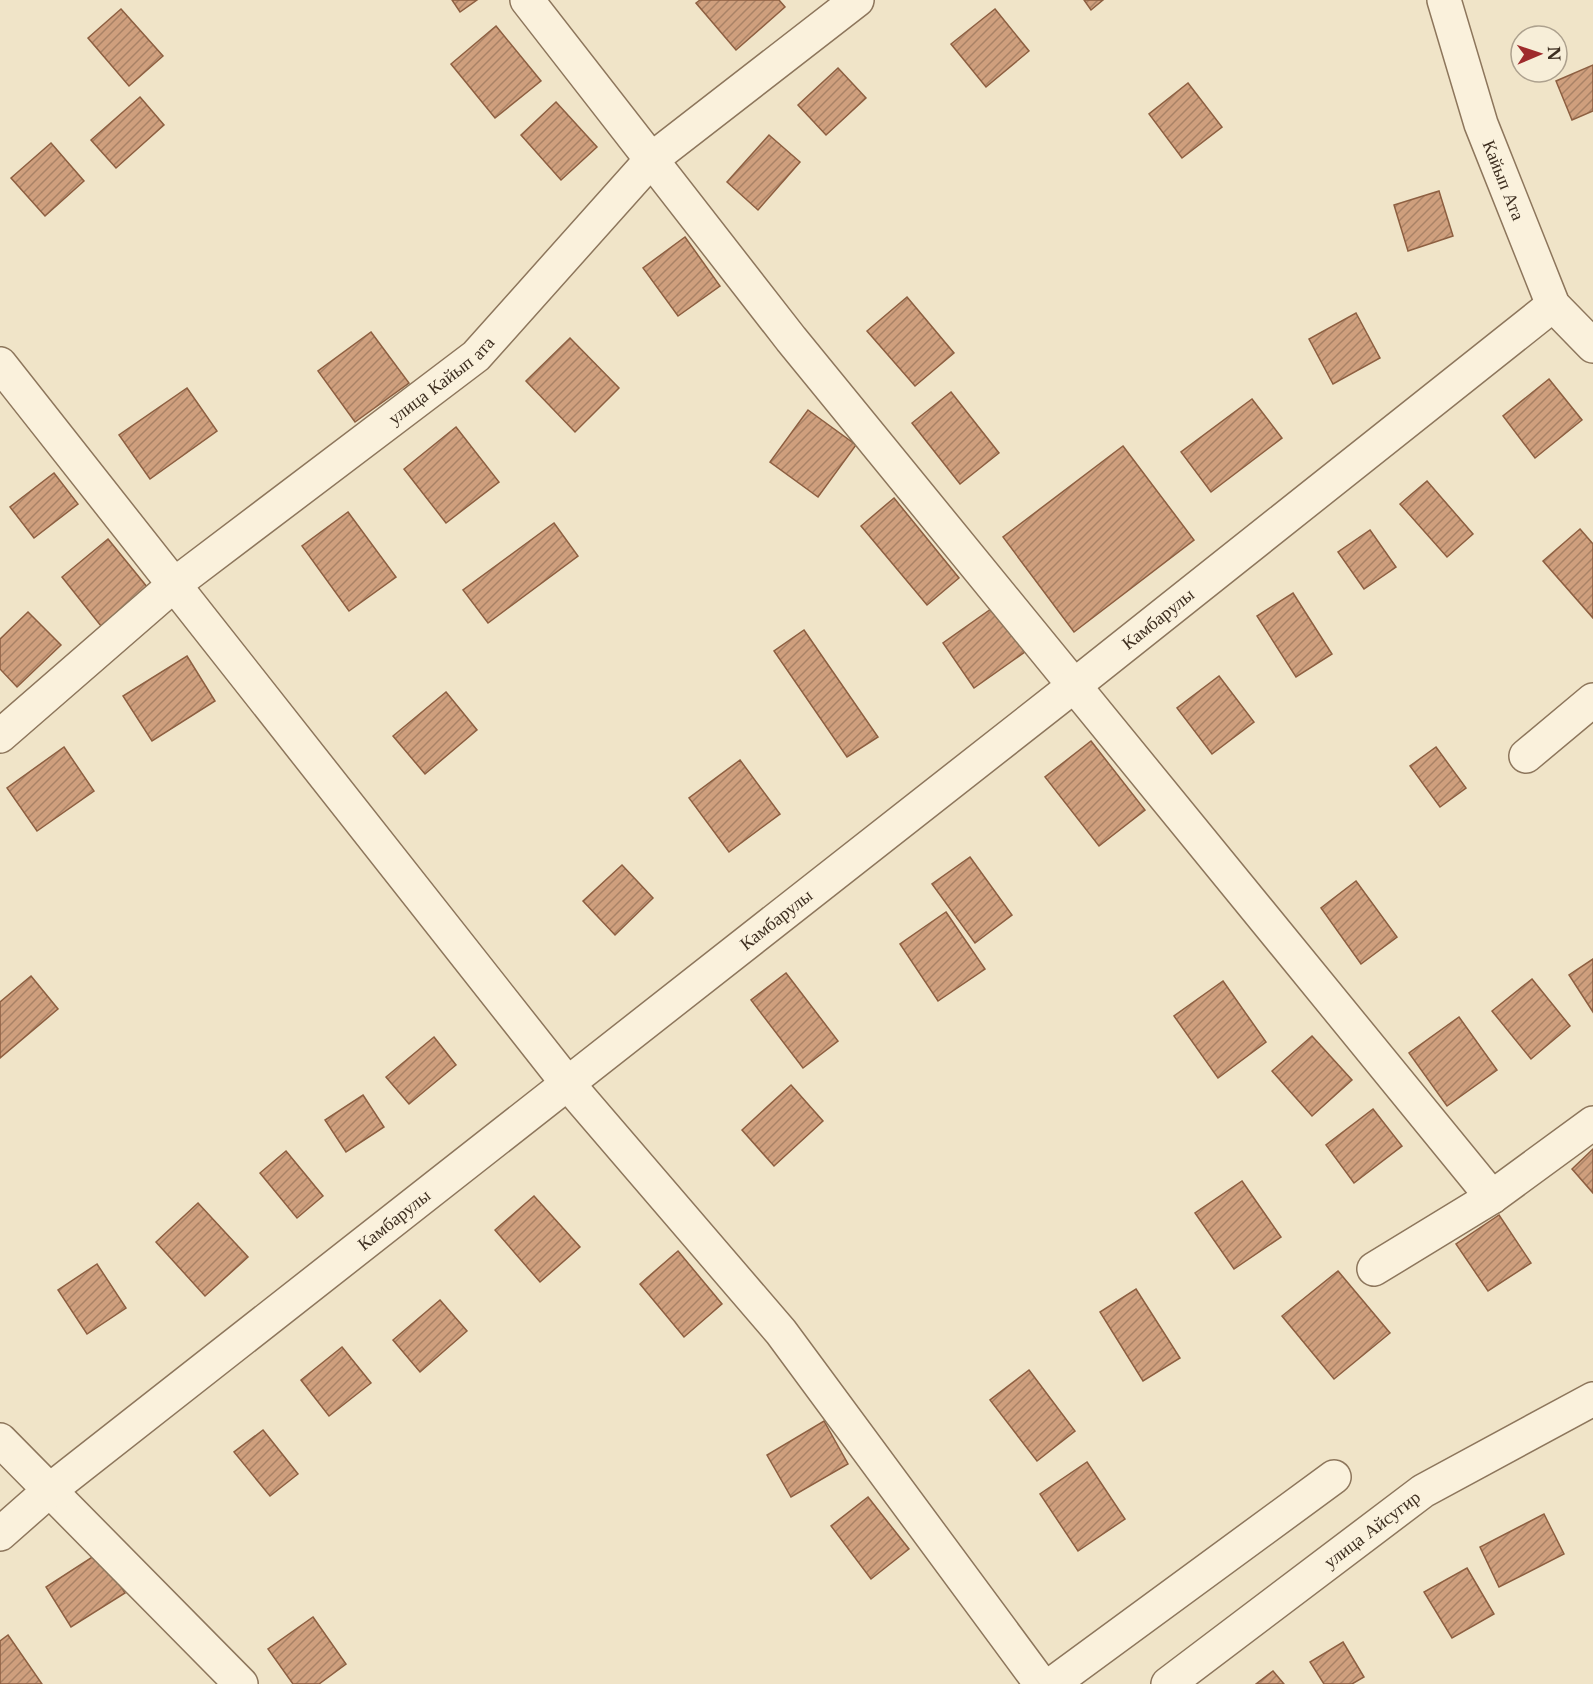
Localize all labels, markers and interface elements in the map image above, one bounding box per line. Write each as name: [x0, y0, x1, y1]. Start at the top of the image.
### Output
north arrow: [1509, 24, 1569, 84]
text: N: [1544, 46, 1564, 61]
street label: Кайып Ата: [1478, 137, 1529, 224]
street label: улица Кайып ата: [384, 332, 499, 429]
street label: Камбарулы: [1117, 583, 1199, 654]
street label: Камбарулы: [735, 884, 817, 955]
street label: Камбарулы: [353, 1185, 435, 1255]
street label: улица Айсугир: [1320, 1486, 1425, 1573]

